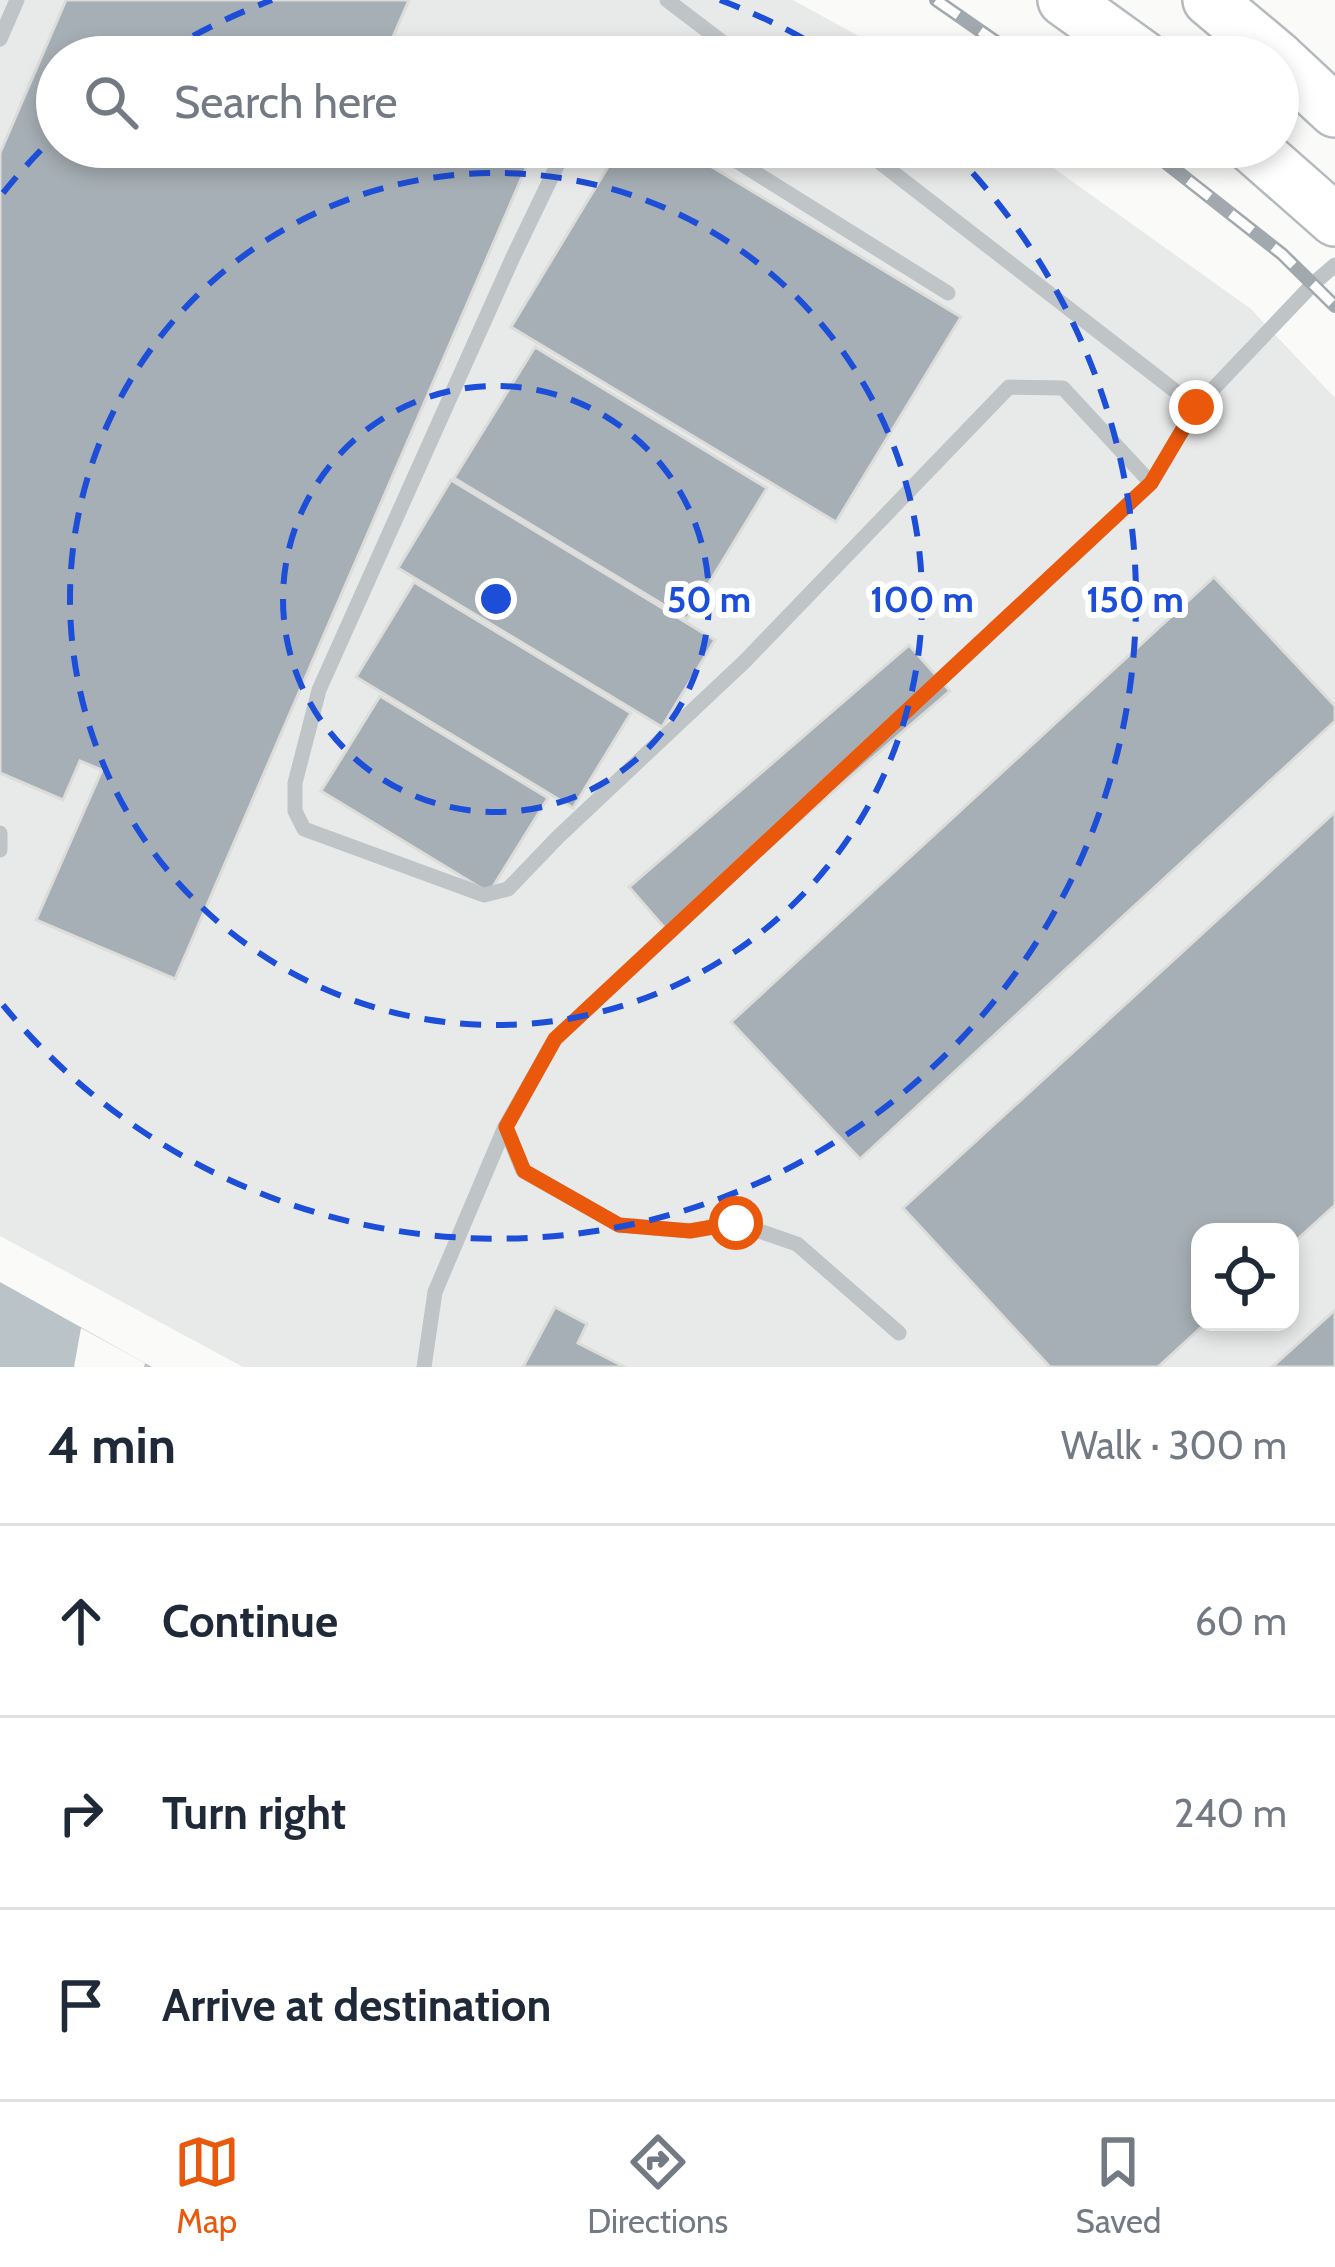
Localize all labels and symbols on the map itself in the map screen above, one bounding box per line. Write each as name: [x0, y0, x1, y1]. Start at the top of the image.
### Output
route end: [1169, 380, 1223, 434]
text: 50 m: [667, 577, 751, 621]
text: 100 m: [870, 577, 974, 621]
text: 150 m: [1086, 577, 1184, 621]
centre of rings: [475, 578, 517, 620]
route start: [709, 1196, 763, 1250]

